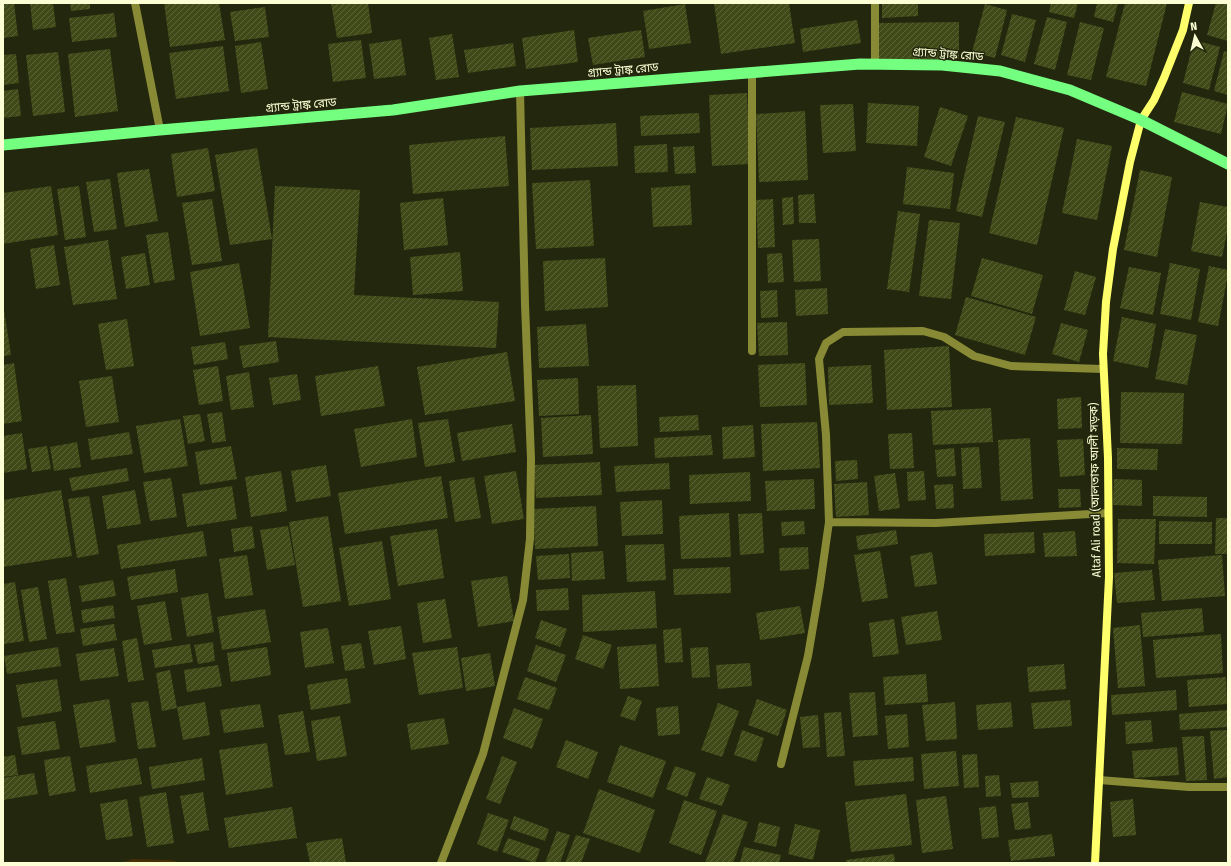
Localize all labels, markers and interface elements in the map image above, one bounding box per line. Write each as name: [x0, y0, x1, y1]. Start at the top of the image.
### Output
north arrow: [1175, 16, 1215, 56]
text: N: [1190, 20, 1198, 33]
street label: গ্র্যান্ড ট্রাঙ্ক রোড: [912, 44, 985, 64]
street label: গ্র্যান্ড ট্রাঙ্ক রোড: [587, 59, 660, 80]
street label: গ্র্যান্ড ট্রাঙ্ক রোড: [265, 94, 338, 115]
street label: Altaf Ali road (আলতাফ আলী সড়ক): [1085, 402, 1104, 578]

